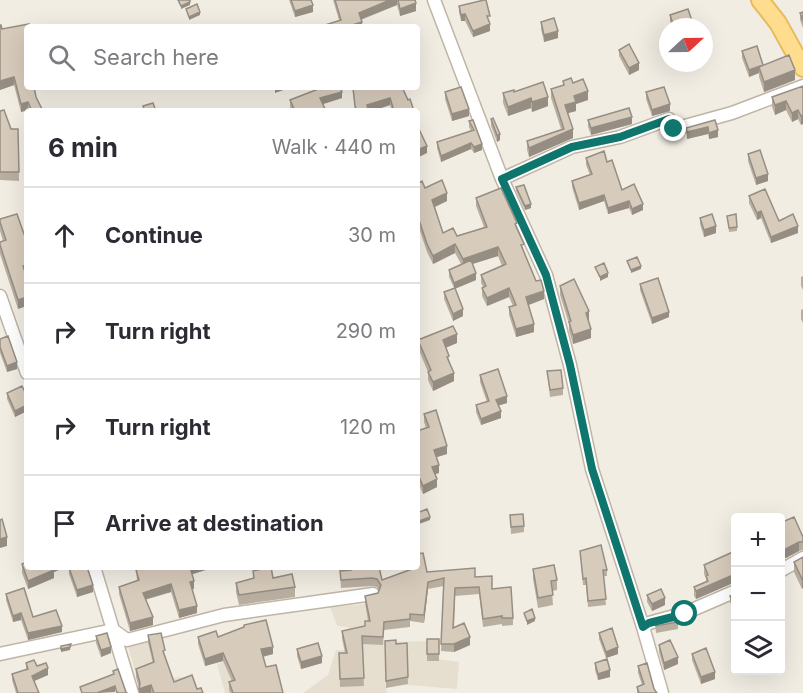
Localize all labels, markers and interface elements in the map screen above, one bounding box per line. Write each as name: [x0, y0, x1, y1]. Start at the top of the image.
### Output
north arrow: [659, 18, 713, 72]
search box: [24, 24, 420, 90]
icon: search: [45, 41, 78, 74]
text: Search here: [93, 44, 219, 70]
route end: [660, 115, 686, 141]
text: 6 min: [48, 132, 118, 163]
text: Walk · 440 m: [272, 135, 396, 159]
icon: ahead: [48, 219, 81, 252]
text: Continue: [105, 222, 203, 248]
text: 30 m: [348, 223, 396, 247]
icon: right: [48, 315, 81, 348]
text: Turn right: [105, 318, 211, 344]
text: 290 m: [336, 319, 396, 343]
icon: right: [48, 411, 81, 444]
text: Turn right: [105, 414, 211, 440]
text: 120 m: [340, 415, 396, 439]
icon: arrive: [48, 507, 81, 540]
text: Arrive at destination: [105, 510, 324, 536]
map controls: [731, 513, 785, 675]
button: +: [731, 513, 785, 567]
button: −: [731, 567, 785, 621]
route start: [671, 600, 697, 626]
button: layers: [731, 621, 785, 675]

